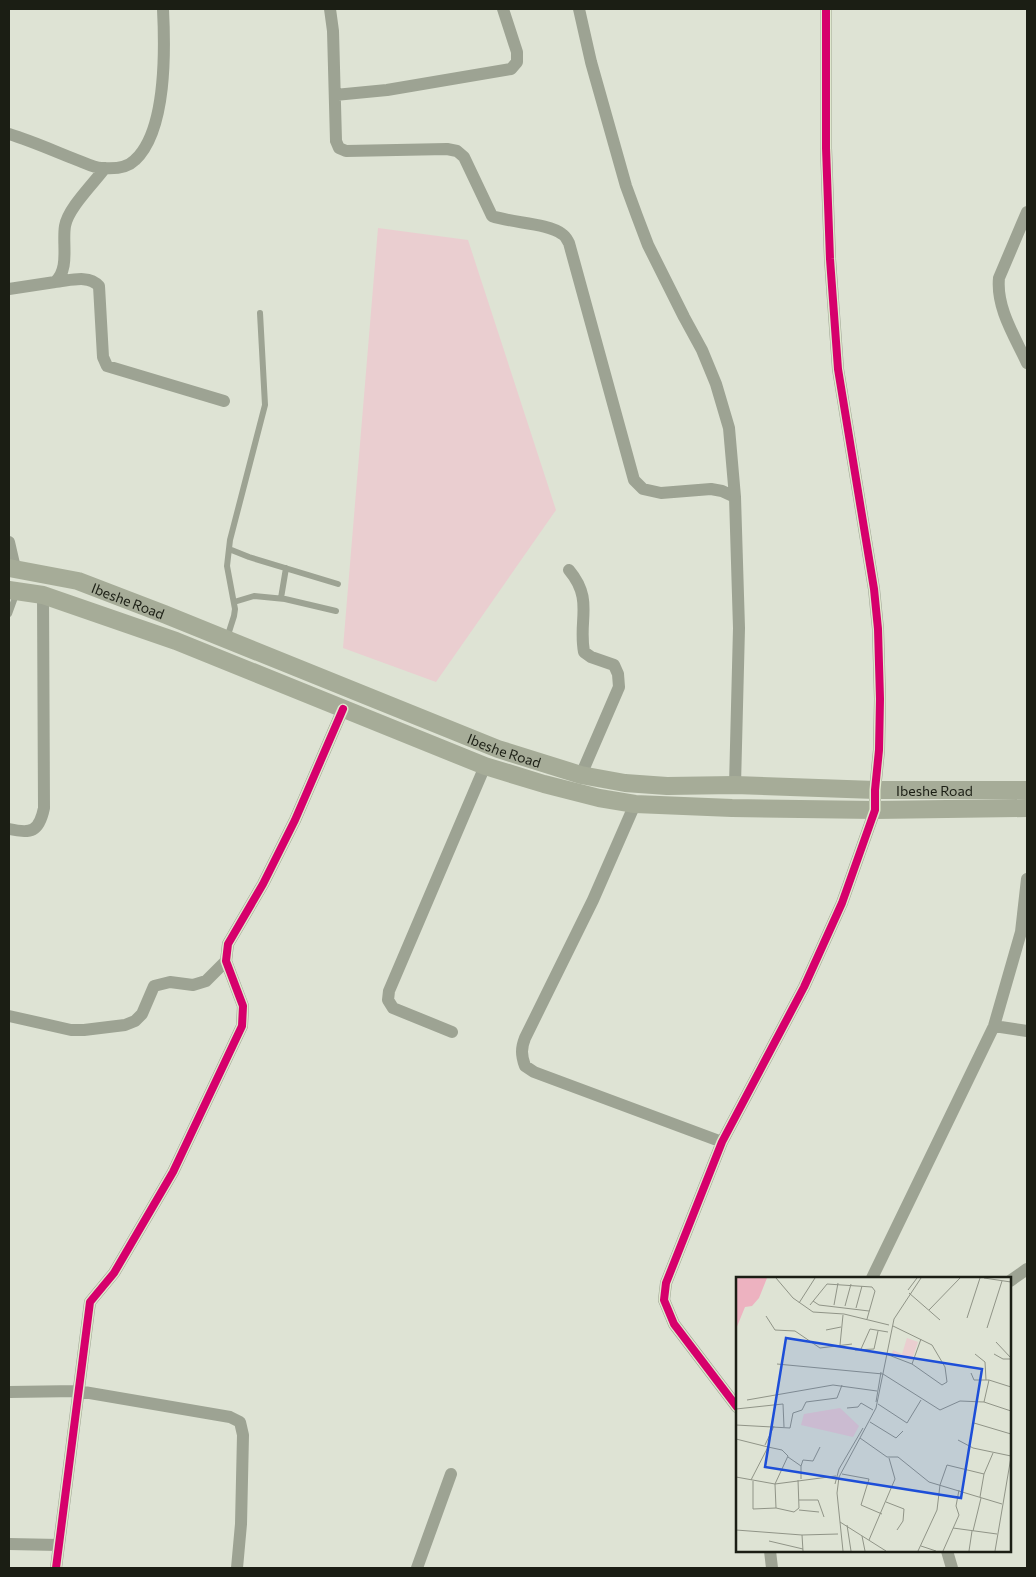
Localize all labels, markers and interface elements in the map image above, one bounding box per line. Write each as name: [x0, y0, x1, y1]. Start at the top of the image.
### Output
street label: Ibeshe Road: [89, 579, 167, 622]
street label: Ibeshe Road: [465, 729, 543, 771]
street label: Ibeshe Road: [896, 782, 973, 799]
inset map: [736, 1277, 1011, 1552]

